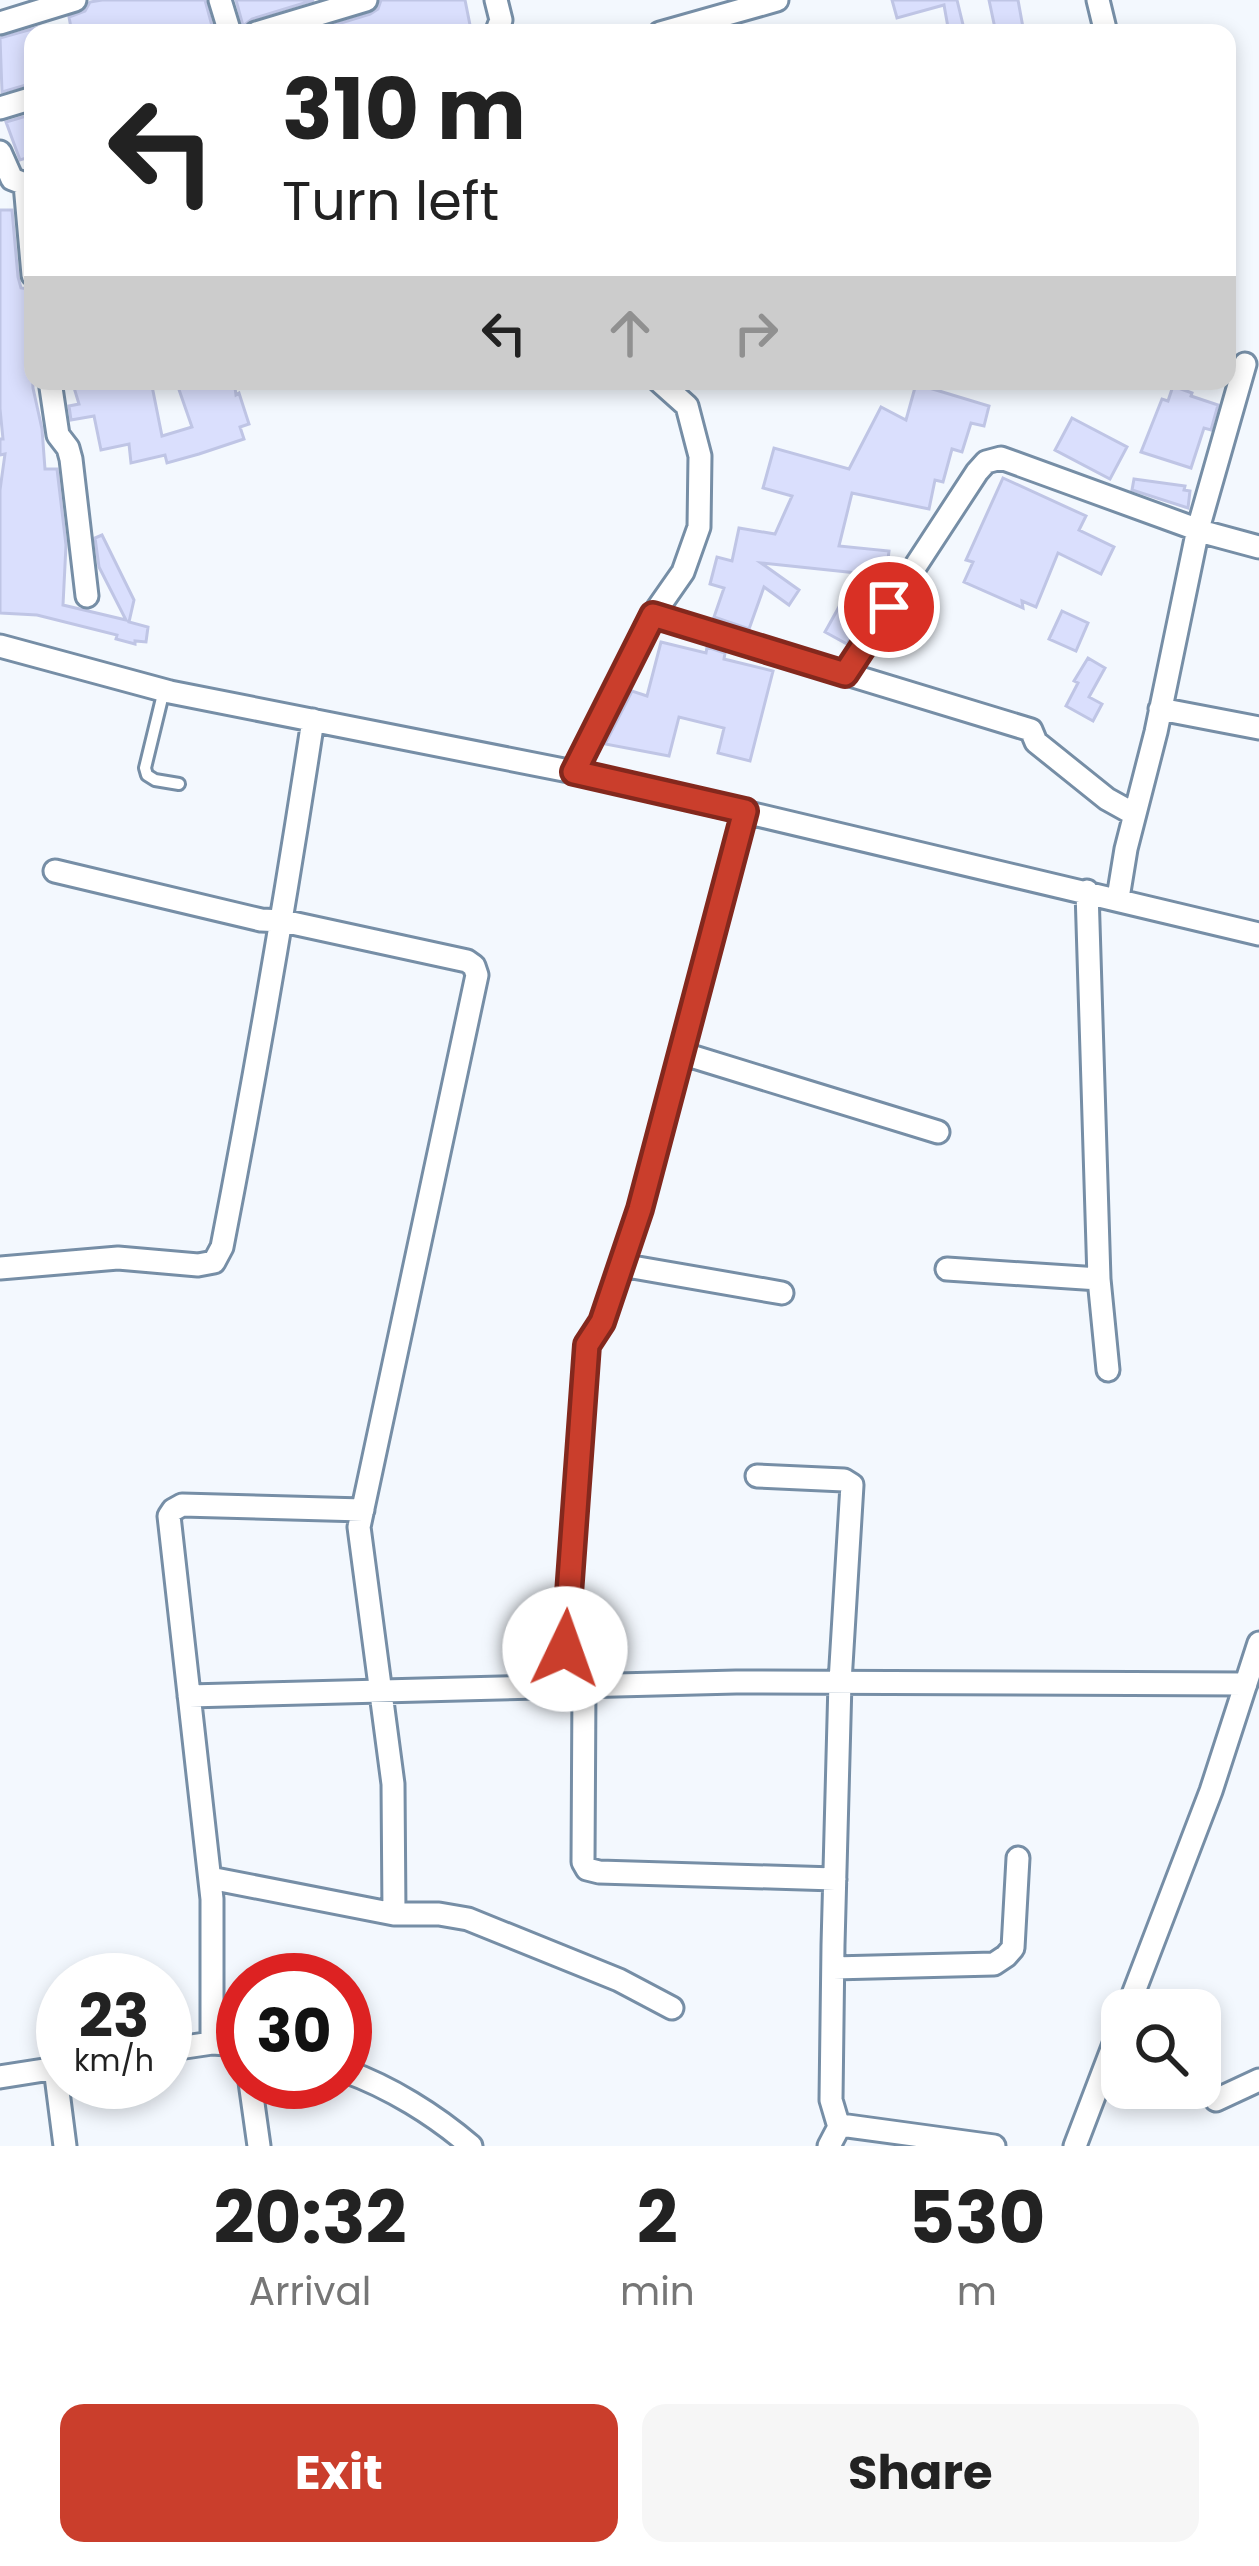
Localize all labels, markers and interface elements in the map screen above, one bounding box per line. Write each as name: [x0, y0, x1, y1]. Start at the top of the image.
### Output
text: 310 m: [282, 51, 526, 168]
icon: left: [84, 72, 240, 228]
text: Turn left: [282, 163, 499, 239]
icon: left: [471, 300, 537, 366]
icon: ahead: [597, 300, 663, 366]
icon: right: [723, 300, 789, 366]
pin: [838, 556, 940, 658]
icon: arrive: [856, 574, 922, 640]
position arrow: [502, 1586, 628, 1712]
speed limit sign: 30: [216, 1953, 372, 2109]
text: 23: [79, 1974, 149, 2058]
map controls: [1101, 1989, 1221, 2109]
button: search: [1101, 1989, 1221, 2109]
text: km/h: [74, 2039, 154, 2082]
text: 20:32: [213, 2167, 407, 2268]
text: 2: [637, 2167, 678, 2268]
text: 530: [908, 2167, 1046, 2268]
text: Arrival: [249, 2264, 371, 2319]
text: min: [620, 2264, 695, 2319]
text: m: [957, 2264, 997, 2319]
button: Exit: [60, 2404, 618, 2542]
button: Share: [642, 2404, 1199, 2542]

